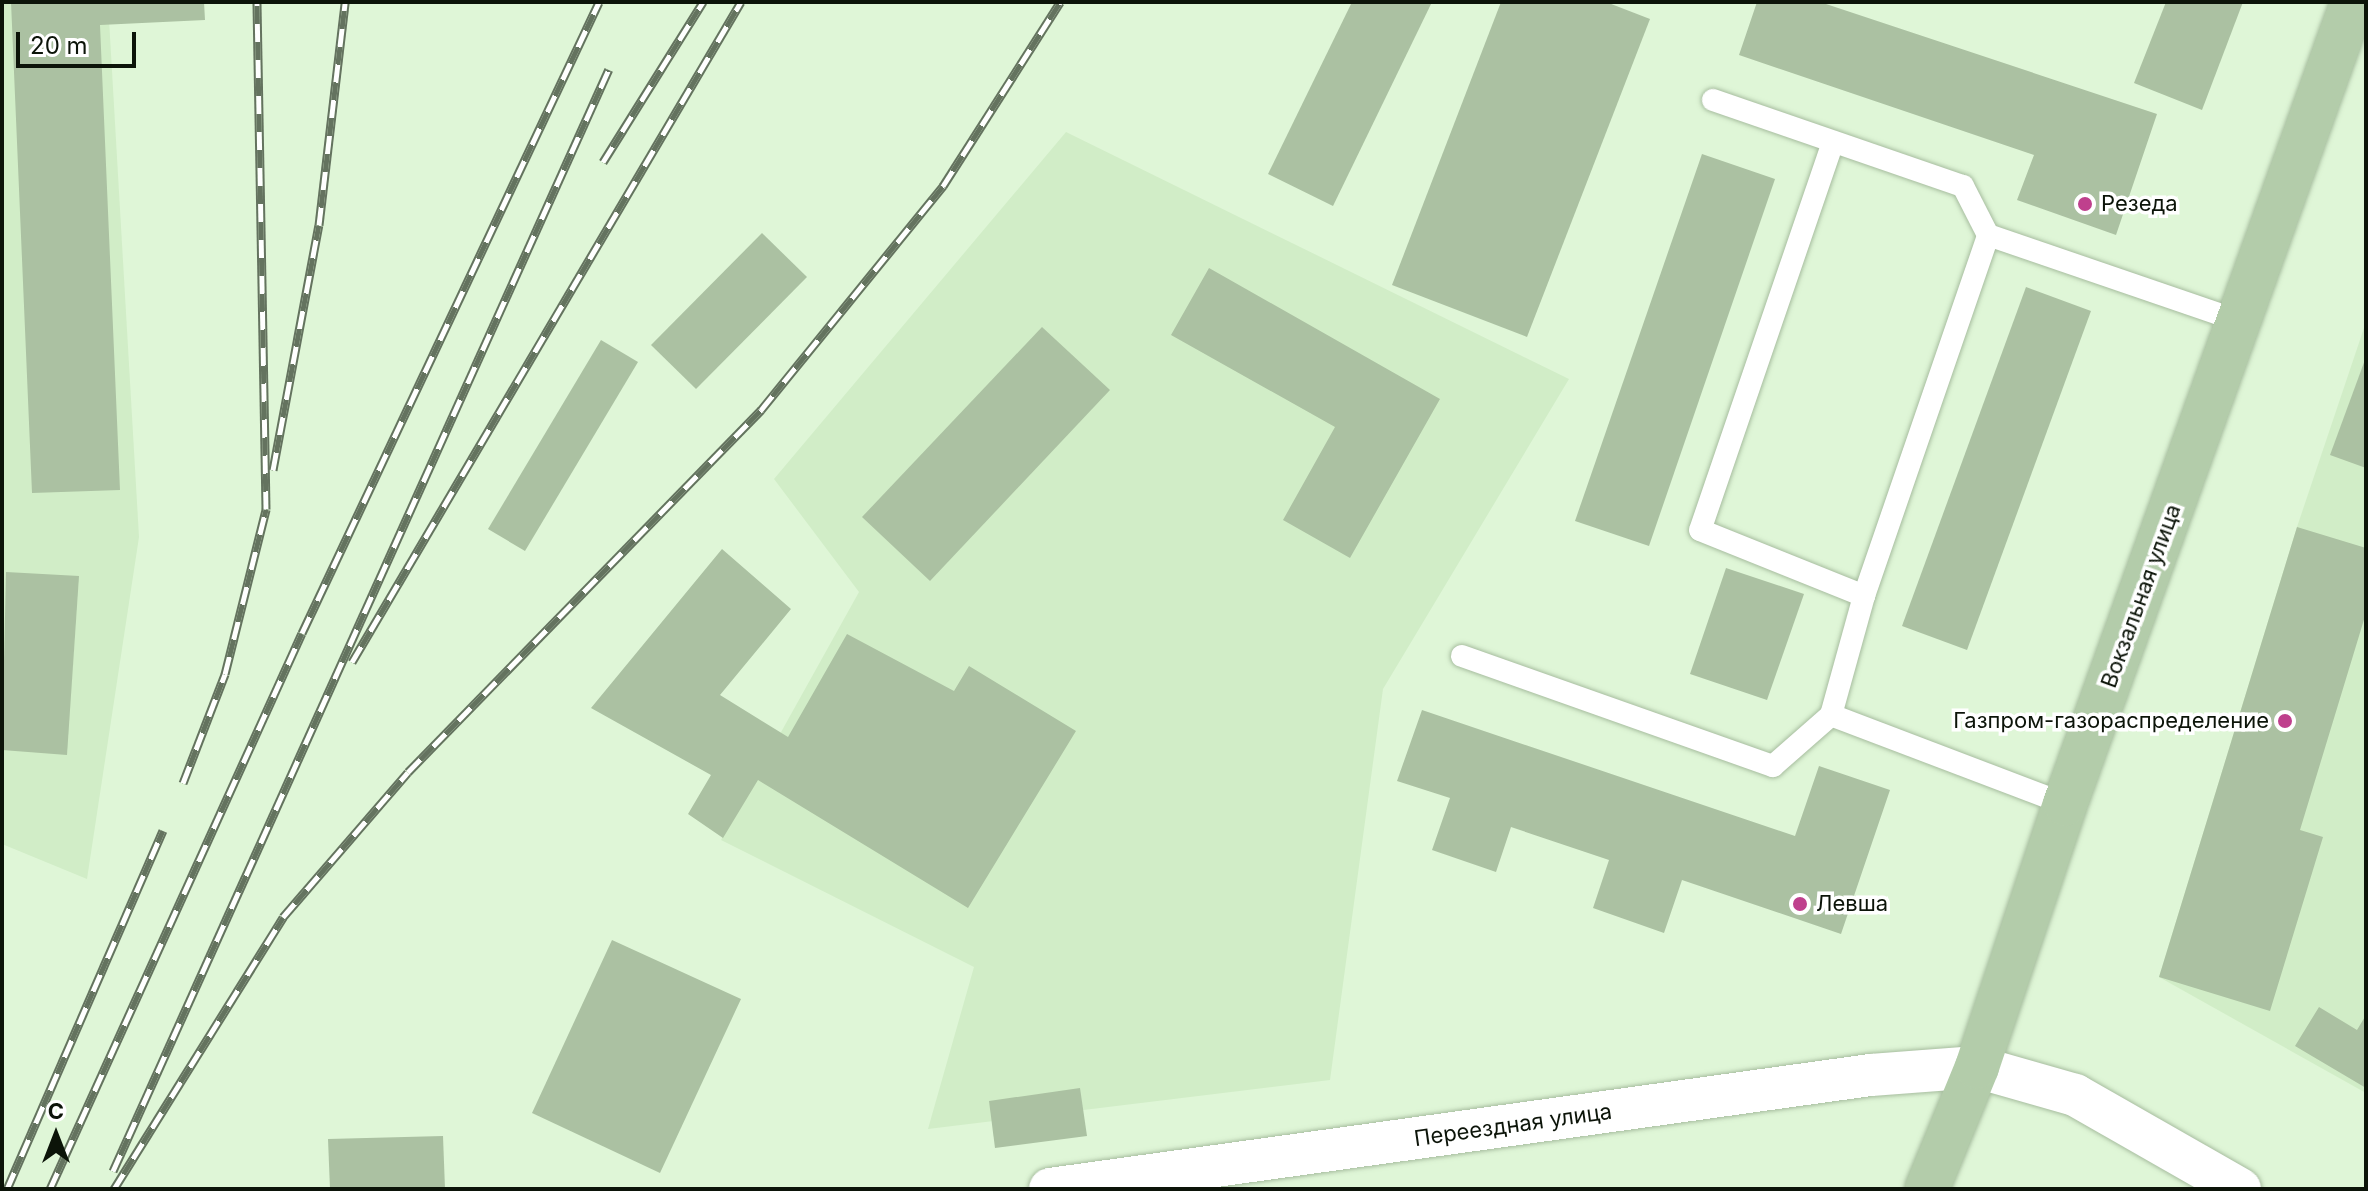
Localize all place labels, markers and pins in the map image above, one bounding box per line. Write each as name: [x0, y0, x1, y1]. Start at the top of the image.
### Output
place label: Резеда: [2101, 191, 2178, 217]
marker: Резеда: [2076, 195, 2094, 213]
place label: Газпром-газораспределение: [1953, 708, 2269, 734]
marker: Газпром-газораспределение: [2276, 712, 2294, 730]
place label: Левша: [1816, 891, 1888, 917]
marker: Левша: [1791, 895, 1809, 913]

